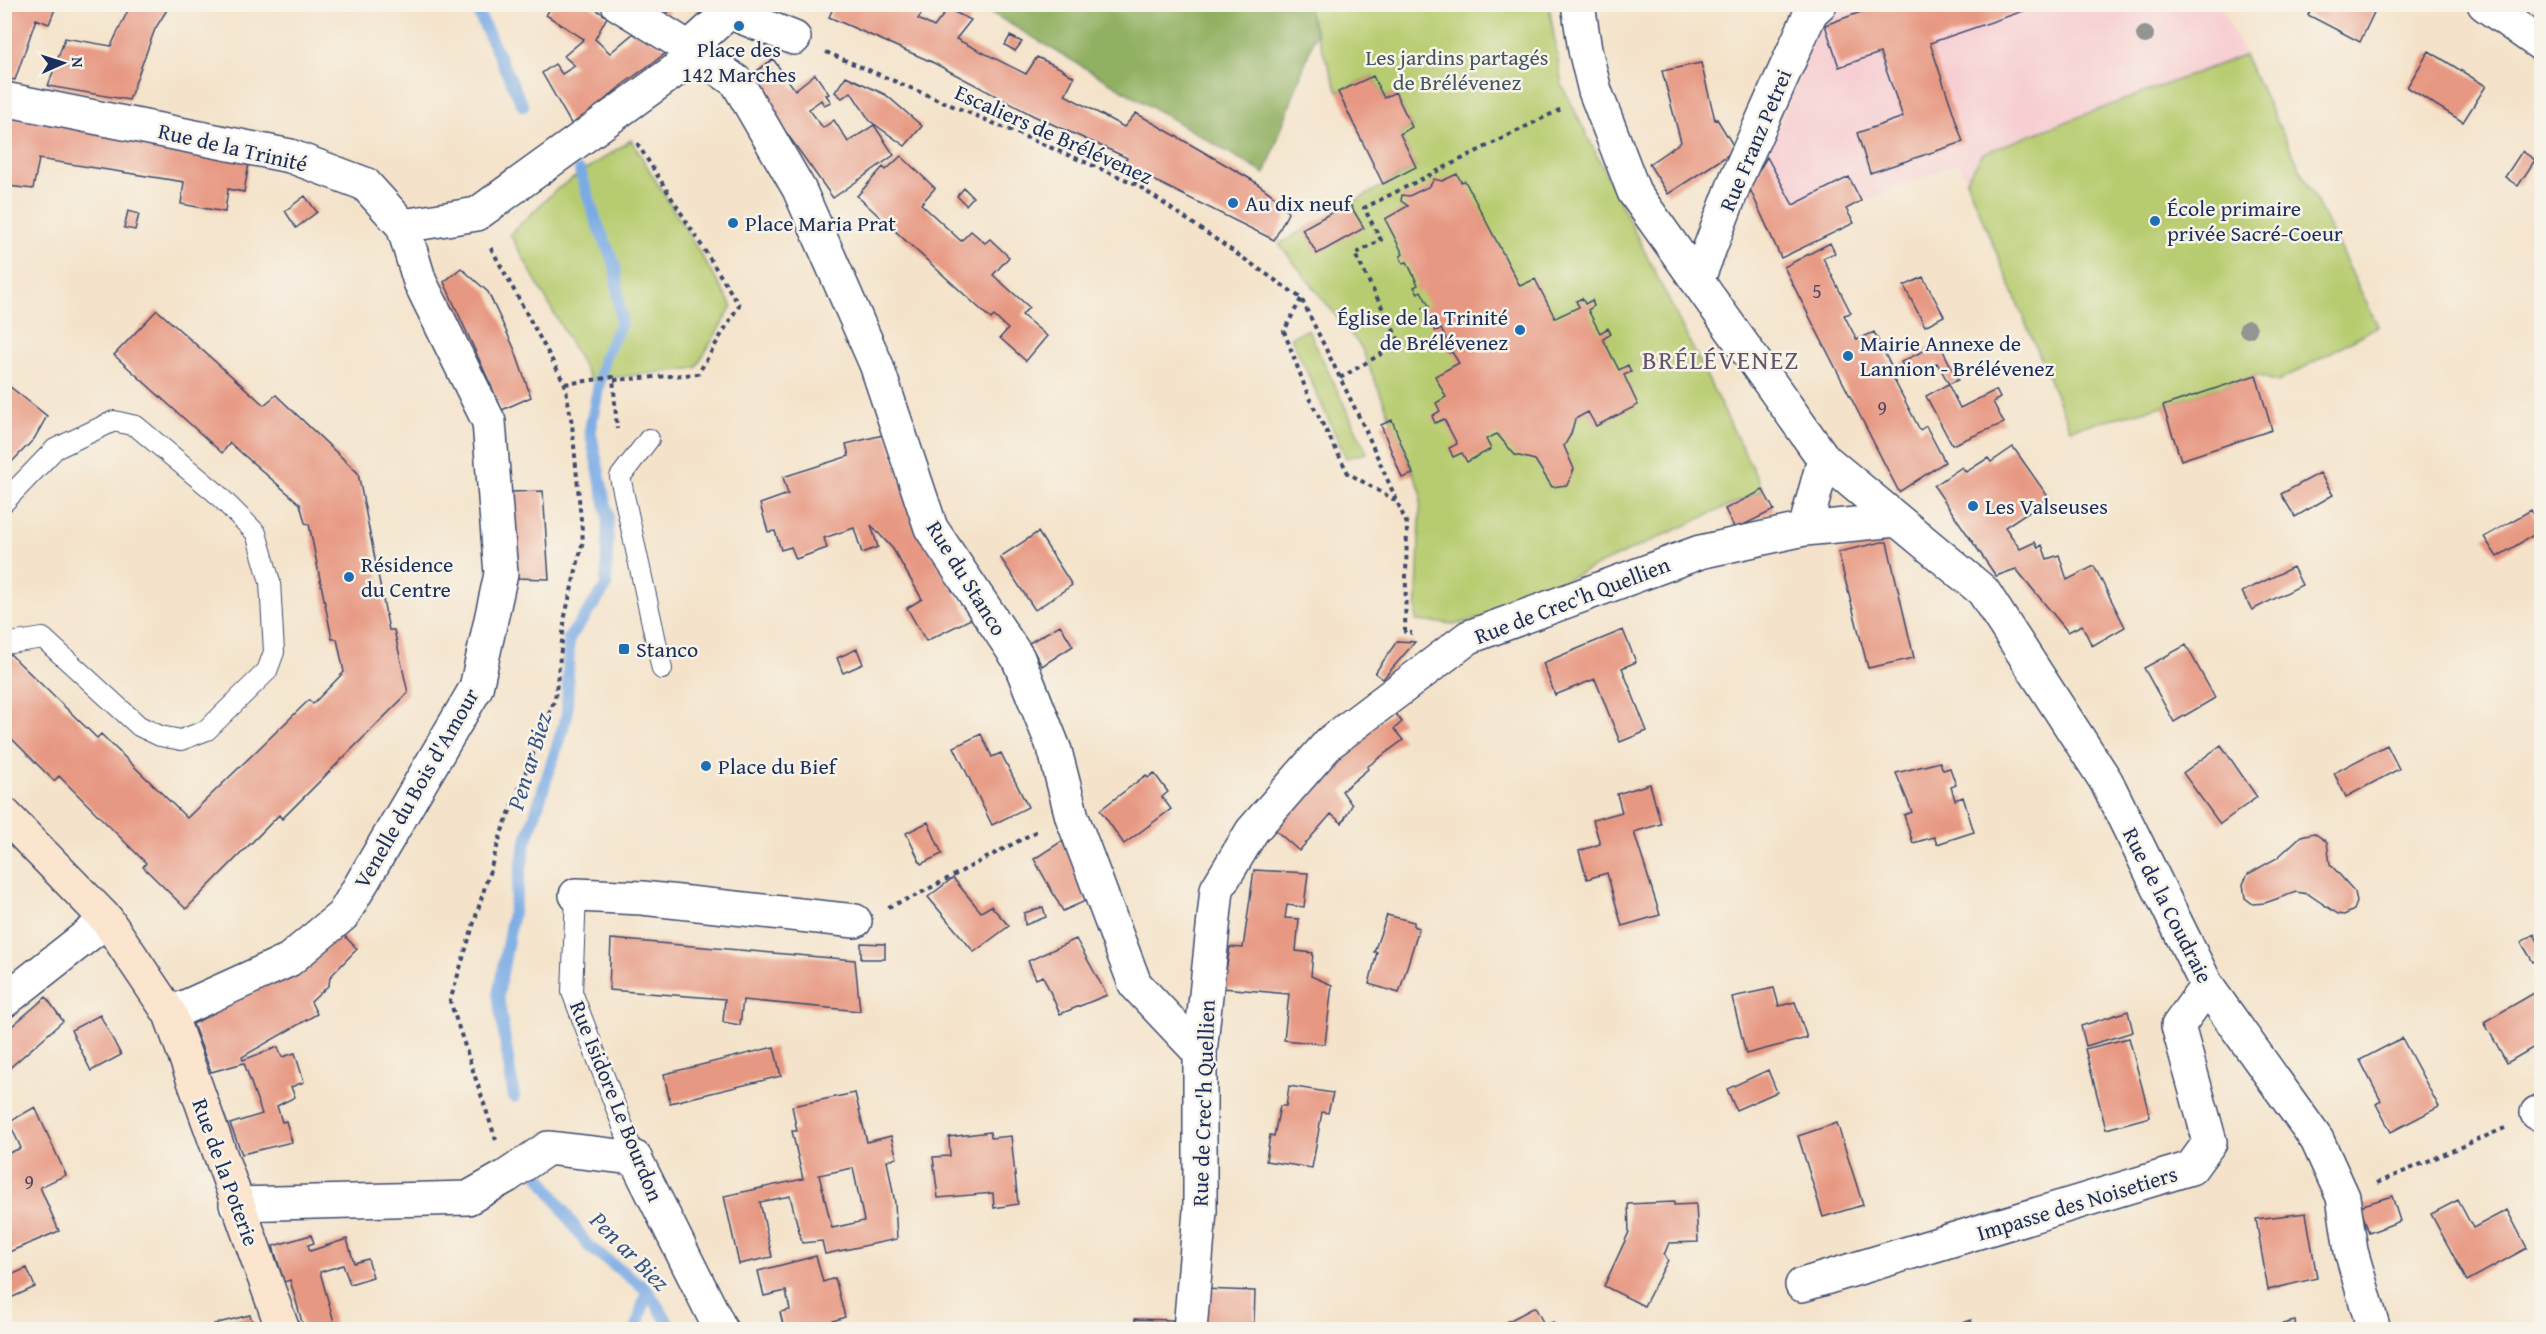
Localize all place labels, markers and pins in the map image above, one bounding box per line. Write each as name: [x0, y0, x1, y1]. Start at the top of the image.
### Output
marker: Place des 142 Marches: [732, 19, 746, 33]
place label: Place des 142 Marches: [682, 33, 796, 90]
place label: Au dix neuf: [1245, 187, 1354, 219]
place label: École primaire privée Sacré-Coeur: [2167, 192, 2343, 249]
marker: Au dix neuf: [1226, 196, 1240, 210]
place label: Place Maria Prat: [745, 207, 896, 239]
marker: École primaire privée Sacré-Coeur: [2148, 214, 2162, 228]
marker: Place Maria Prat: [726, 216, 740, 230]
place label: Église de la Trinité de Brélévenez: [1337, 301, 1508, 358]
marker: Église de la Trinité de Brélévenez: [1513, 323, 1527, 337]
place label: Mairie Annexe de Lannion - Brélévenez: [1860, 327, 2055, 384]
marker: Mairie Annexe de Lannion - Brélévenez: [1841, 349, 1855, 363]
place label: Les Valseuses: [1985, 490, 2108, 522]
marker: Les Valseuses: [1966, 499, 1980, 513]
place label: Résidence du Centre: [361, 548, 453, 605]
marker: Résidence du Centre: [342, 570, 356, 584]
place label: Stanco: [636, 633, 698, 665]
marker: Stanco: [617, 642, 631, 656]
place label: Place du Bief: [718, 750, 839, 782]
marker: Place du Bief: [699, 759, 713, 773]

